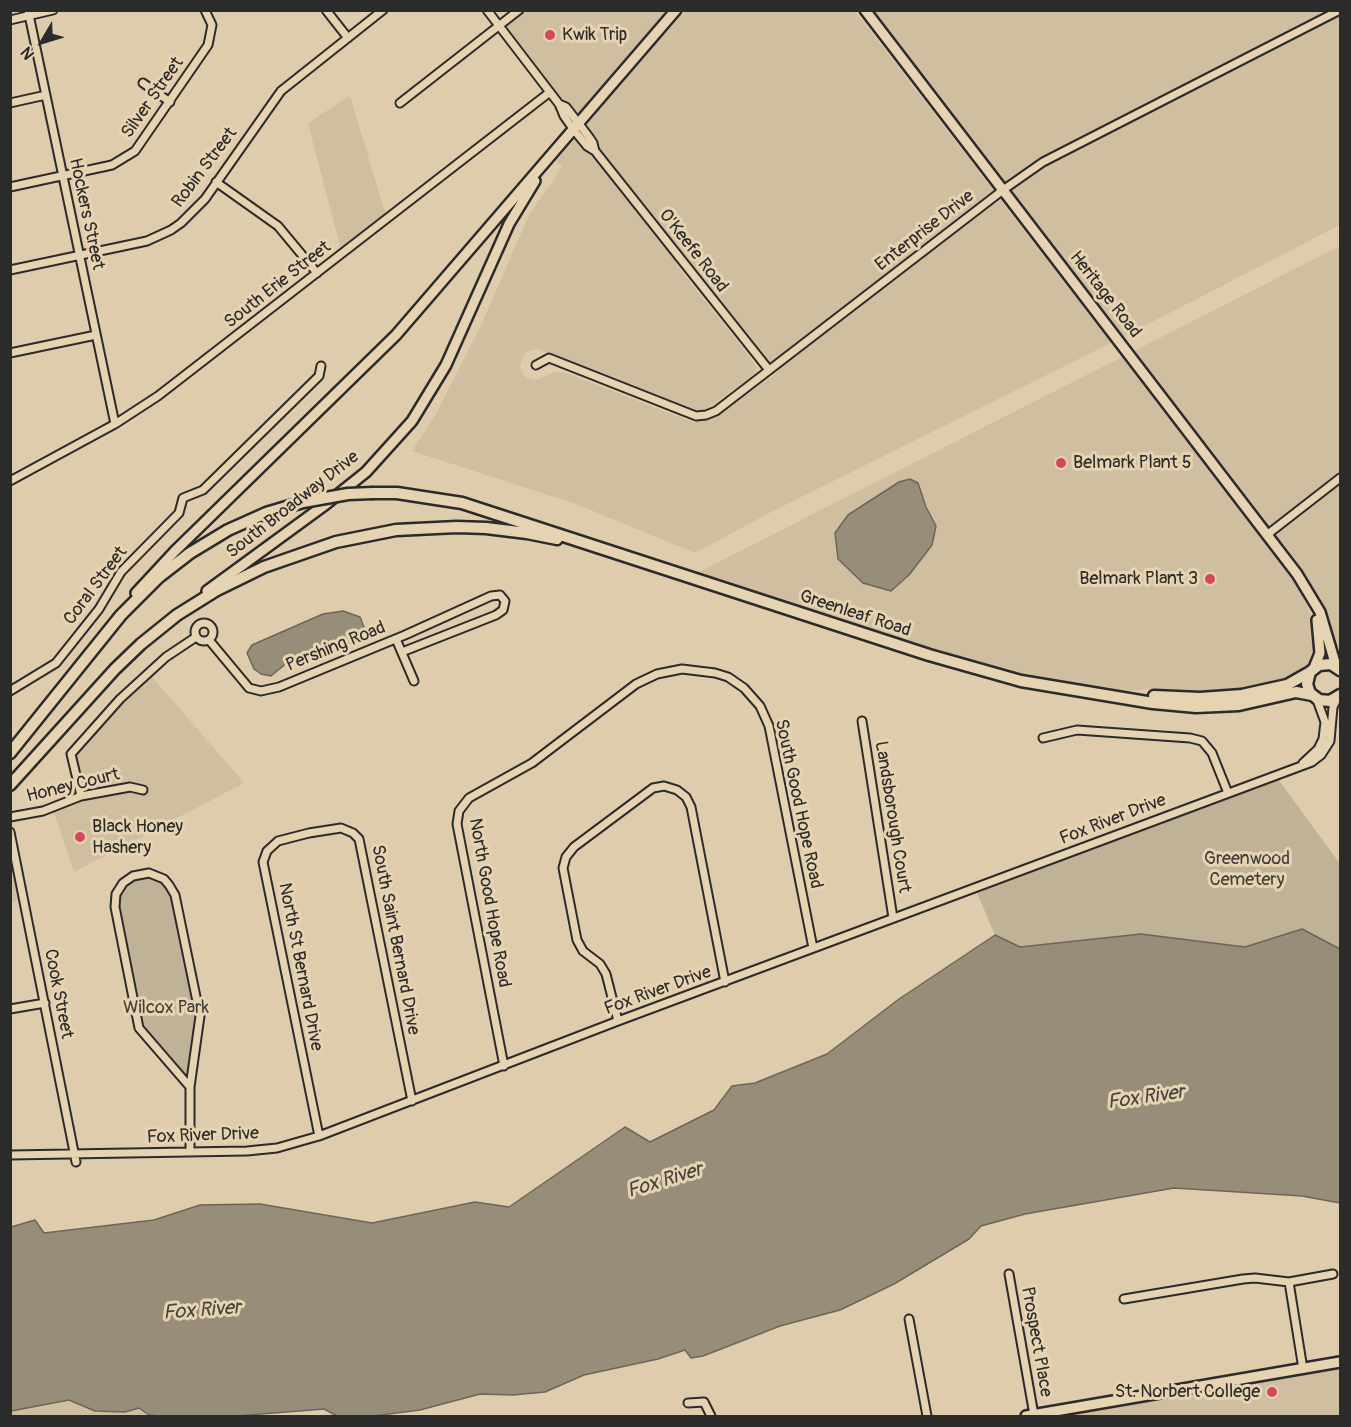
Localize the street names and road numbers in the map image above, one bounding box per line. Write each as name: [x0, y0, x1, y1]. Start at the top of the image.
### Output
street label: Silver Street: [117, 53, 189, 143]
street label: Robin Street: [168, 124, 242, 212]
street label: Hockers Street: [64, 156, 108, 272]
street label: Enterprise Drive: [871, 186, 979, 276]
street label: O'Keefe Road: [654, 205, 732, 297]
street label: South Erie Street: [220, 237, 336, 333]
street label: Heritage Road: [1065, 247, 1145, 343]
street label: South Broadway Drive: [222, 446, 364, 564]
street label: Coral Street: [60, 543, 132, 629]
street label: Greenleaf Road: [797, 586, 913, 642]
street label: Pershing Road: [283, 617, 389, 677]
street label: South Good Hope Road: [769, 717, 827, 891]
street label: Landsborough Court: [869, 740, 915, 894]
street label: Honey Court: [24, 764, 122, 808]
street label: Fox River Drive: [1057, 790, 1169, 850]
street label: North Good Hope Road: [463, 817, 515, 989]
street label: South Saint Bernard Drive: [366, 843, 424, 1037]
street label: North St Bernard Drive: [273, 881, 327, 1053]
street label: Cook Street: [39, 947, 77, 1041]
street label: Fox River Drive: [602, 962, 714, 1020]
street label: Fox River Drive: [147, 1123, 259, 1149]
street label: Prospect Place: [1016, 1285, 1056, 1399]

